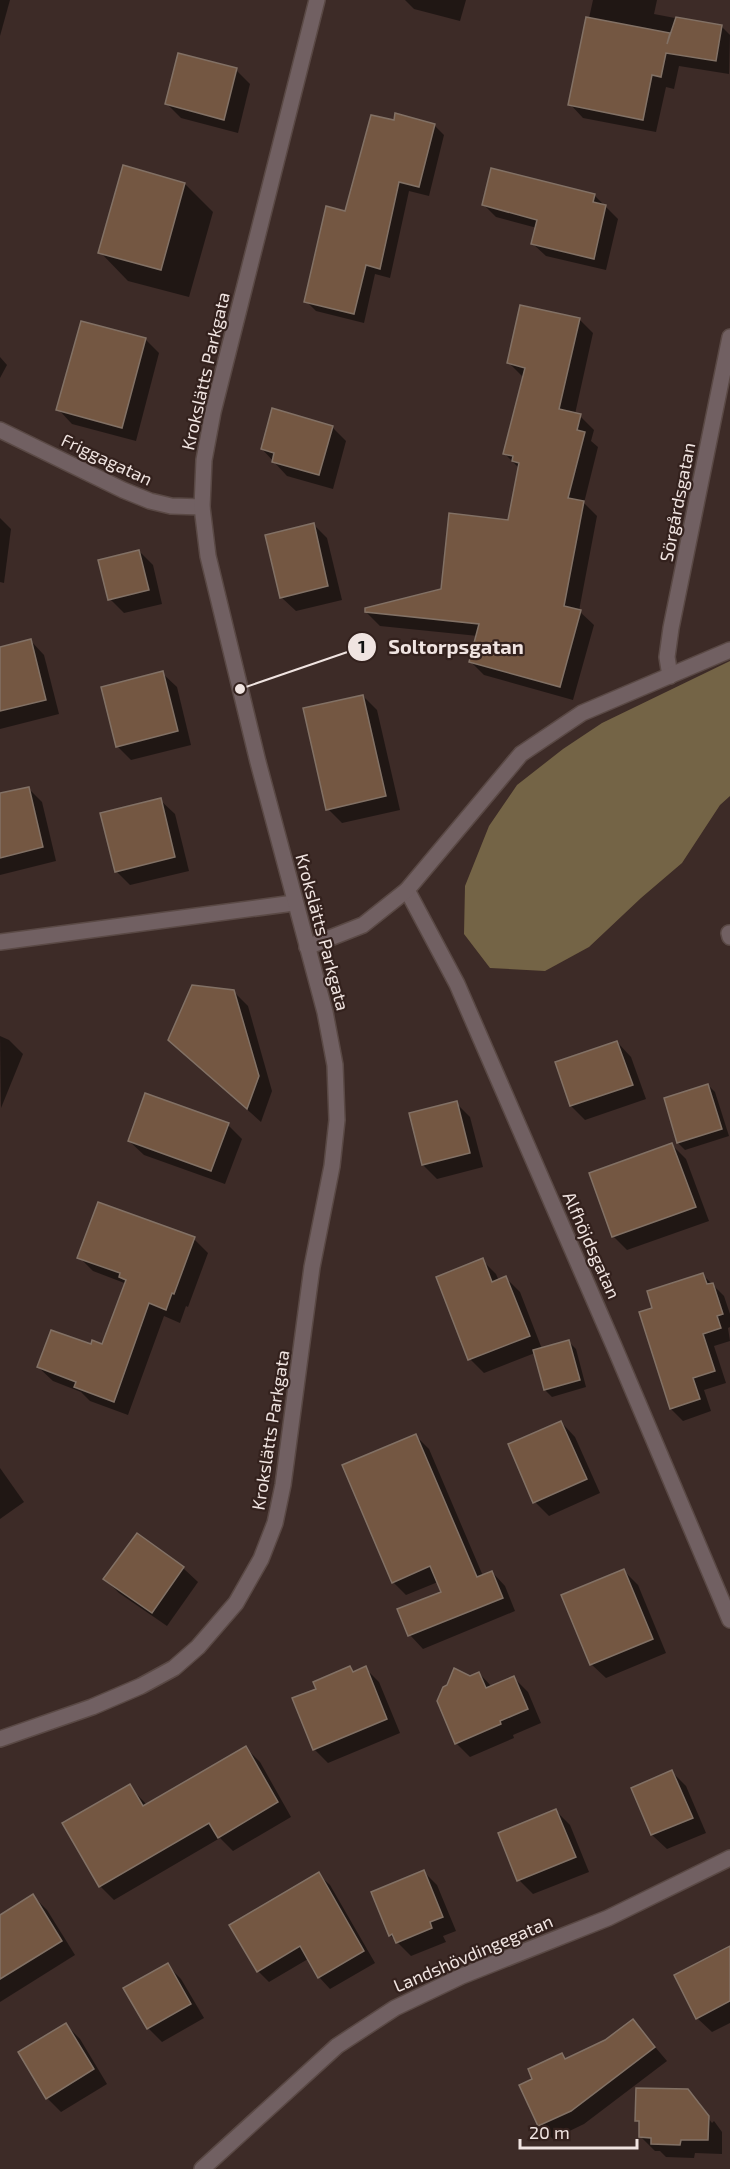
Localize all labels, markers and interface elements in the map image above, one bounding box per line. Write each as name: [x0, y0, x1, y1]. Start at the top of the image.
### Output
street label: Krokslätts Parkgata: [176, 290, 234, 452]
street label: Friggagatan: [58, 428, 156, 490]
street label: Sörgårdsgatan: [655, 441, 699, 563]
callout: Soltorpsgatan: [347, 628, 536, 666]
text: Soltorpsgatan: [388, 634, 524, 658]
text: 1: [358, 635, 366, 657]
street label: Krokslätts Parkgata: [291, 851, 355, 1013]
street label: Alfhöjdsgatan: [559, 1188, 625, 1302]
street label: Krokslätts Parkgata: [246, 1348, 294, 1512]
street label: Landshövdingegatan: [390, 1909, 556, 1997]
scale bar: [520, 2112, 637, 2150]
text: 20 m: [529, 2121, 570, 2143]

